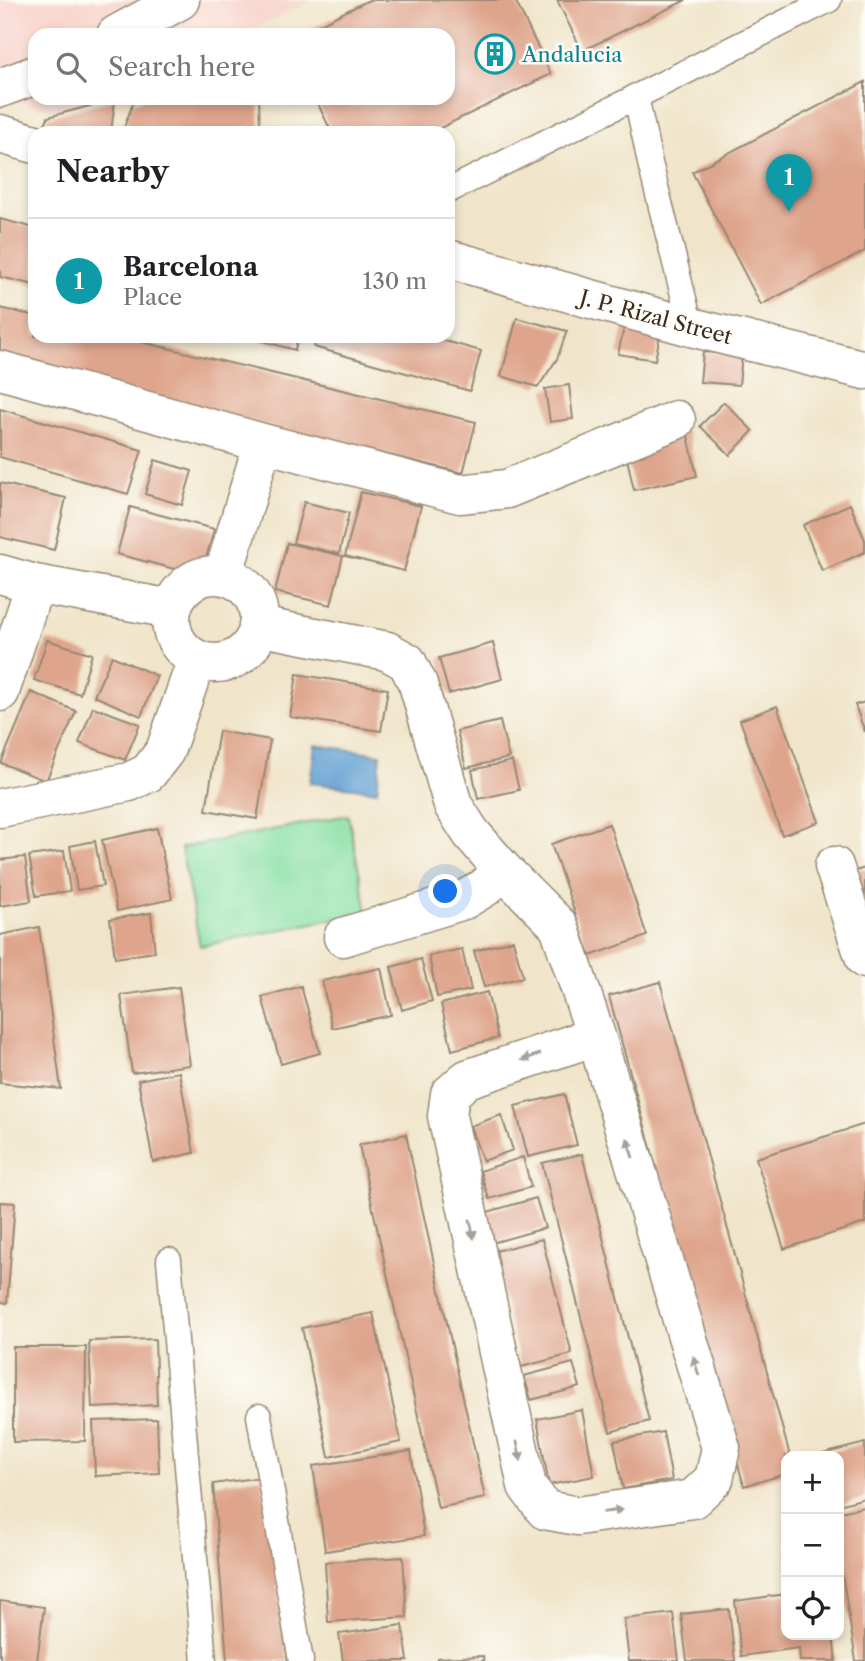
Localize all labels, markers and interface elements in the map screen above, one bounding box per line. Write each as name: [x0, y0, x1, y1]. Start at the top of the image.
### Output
search box: [28, 28, 455, 105]
building icon: Andalucia: [474, 33, 516, 75]
place label: Andalucia: [521, 42, 623, 67]
icon: search: [52, 48, 90, 86]
text: Search here: [108, 51, 255, 83]
text: Nearby: [56, 153, 169, 190]
pin: 1: [766, 154, 812, 212]
text: Barcelona: [123, 251, 258, 283]
text: 1: [74, 267, 84, 295]
text: 130 m: [363, 267, 427, 295]
text: Place: [123, 283, 182, 311]
street label: J. P. Rizal Street: [574, 284, 735, 350]
your location: [428, 874, 462, 908]
one-way arrow: [520, 1053, 541, 1063]
one-way arrow: [624, 1138, 634, 1159]
one-way arrow: [466, 1218, 477, 1240]
one-way arrow: [691, 1355, 701, 1376]
one-way arrow: [514, 1440, 525, 1462]
map controls: [781, 1451, 844, 1640]
button: +: [781, 1451, 844, 1514]
one-way arrow: [602, 1505, 624, 1516]
button: −: [781, 1514, 844, 1577]
button: locate: [781, 1577, 844, 1640]

